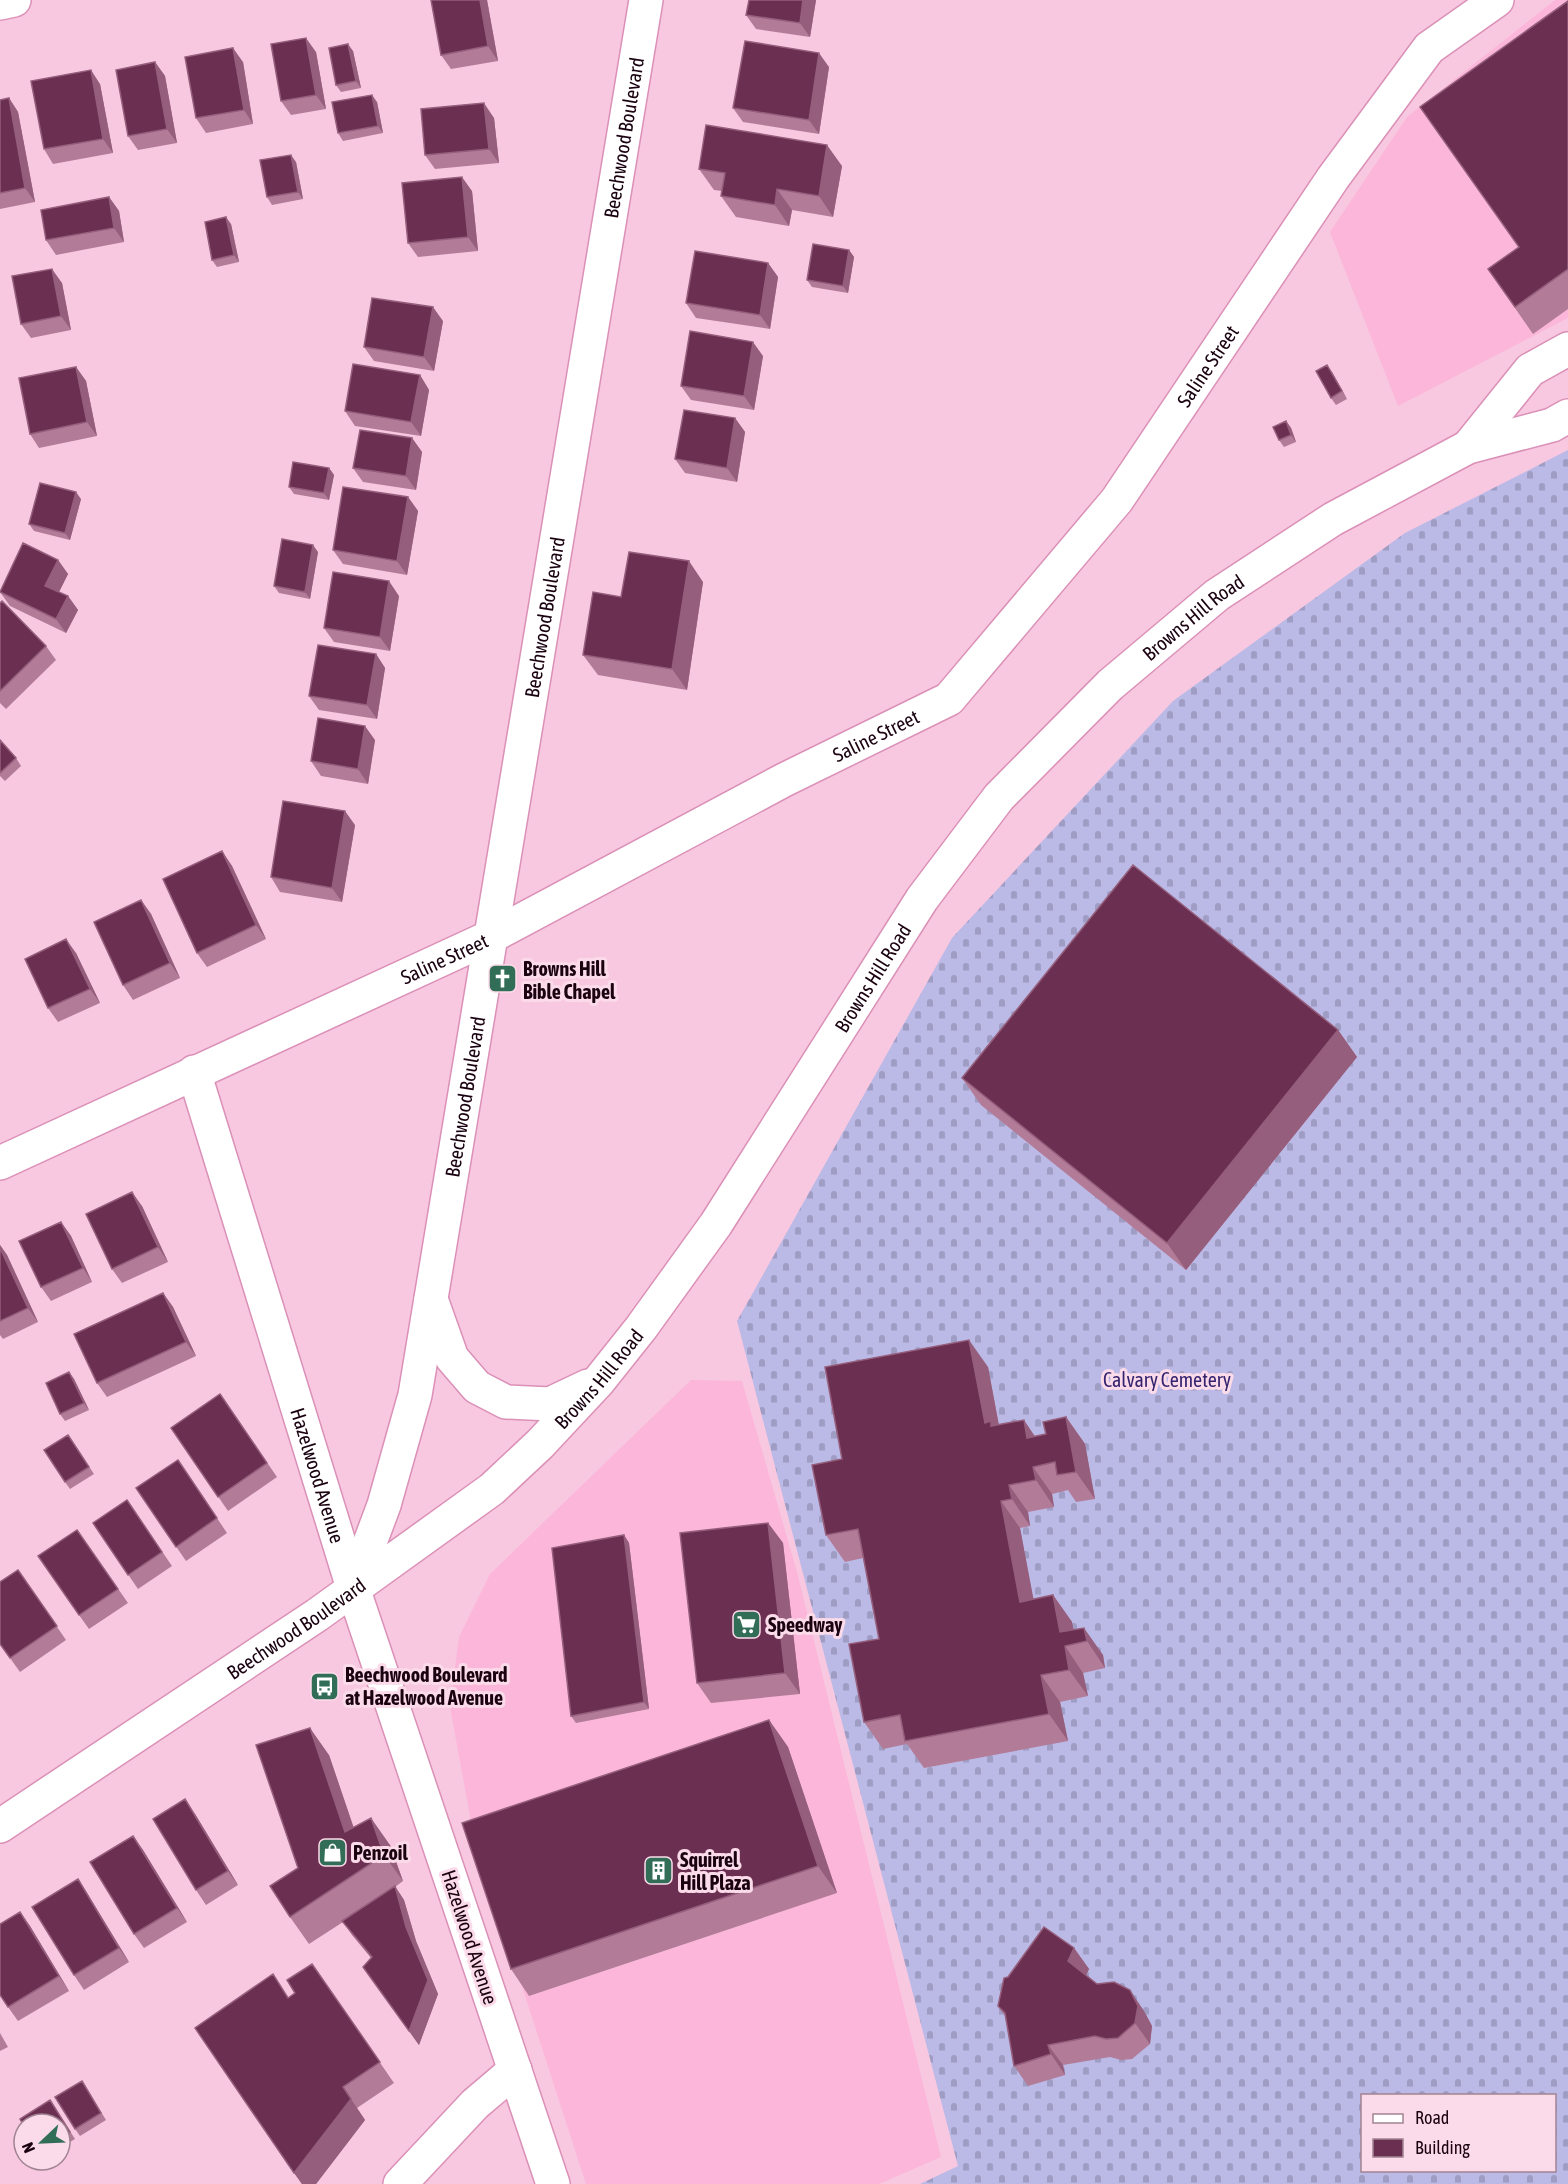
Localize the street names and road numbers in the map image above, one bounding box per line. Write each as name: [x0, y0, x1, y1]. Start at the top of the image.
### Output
street label: Beechwood Boulevard: [599, 56, 648, 220]
street label: Saline Street: [1172, 320, 1243, 411]
street label: Beechwood Boulevard: [519, 535, 568, 699]
street label: Browns Hill Road: [1137, 569, 1248, 665]
street label: Saline Street: [829, 704, 923, 766]
street label: Browns Hill Road: [829, 919, 915, 1036]
street label: Saline Street: [397, 928, 491, 988]
street label: Beechwood Boulevard: [440, 1014, 489, 1179]
street label: Browns Hill Road: [549, 1324, 647, 1433]
street label: Hazelwood Avenue: [287, 1405, 350, 1546]
street label: Beechwood Boulevard: [222, 1573, 370, 1683]
street label: Hazelwood Avenue: [437, 1867, 503, 2007]

